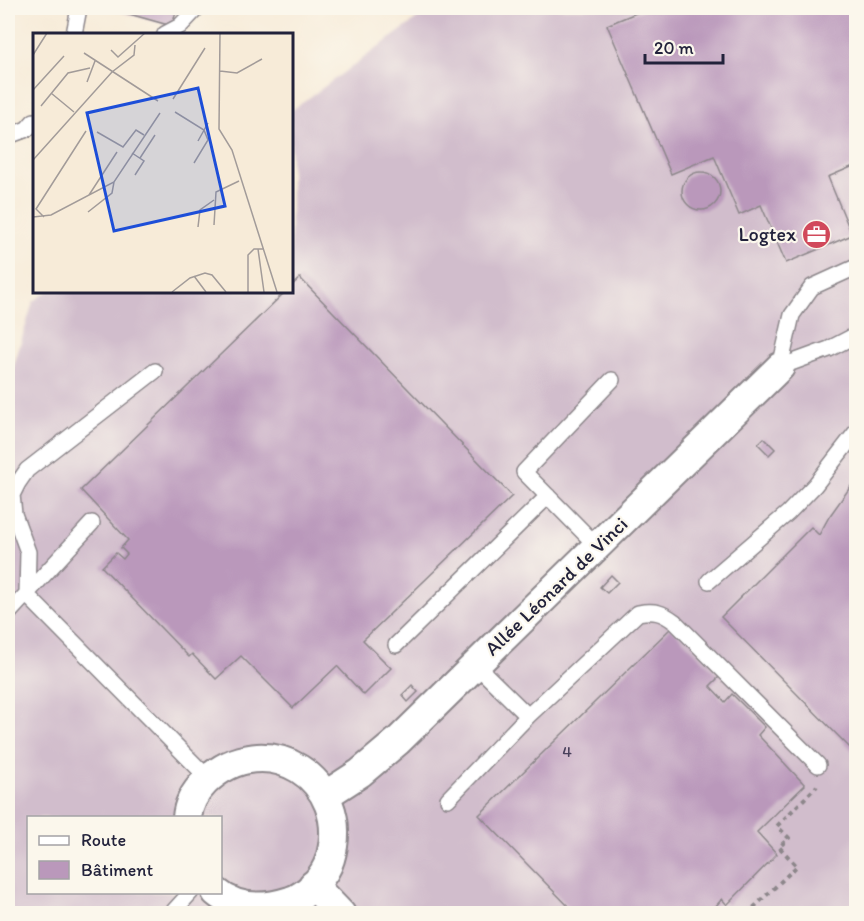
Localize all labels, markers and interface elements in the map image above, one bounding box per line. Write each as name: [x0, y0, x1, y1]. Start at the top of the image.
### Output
scale bar: [645, 27, 723, 65]
inset map: [33, 33, 292, 292]
text: 20 m: [654, 37, 694, 59]
office icon: Logtex: [801, 218, 833, 250]
place label: Logtex: [739, 222, 796, 246]
street label: Allée Léonard de Vinci: [480, 512, 632, 660]
house number: 4: [562, 742, 572, 761]
legend: [27, 816, 222, 894]
text: Route: [81, 829, 126, 851]
text: Bâtiment: [81, 859, 154, 881]

